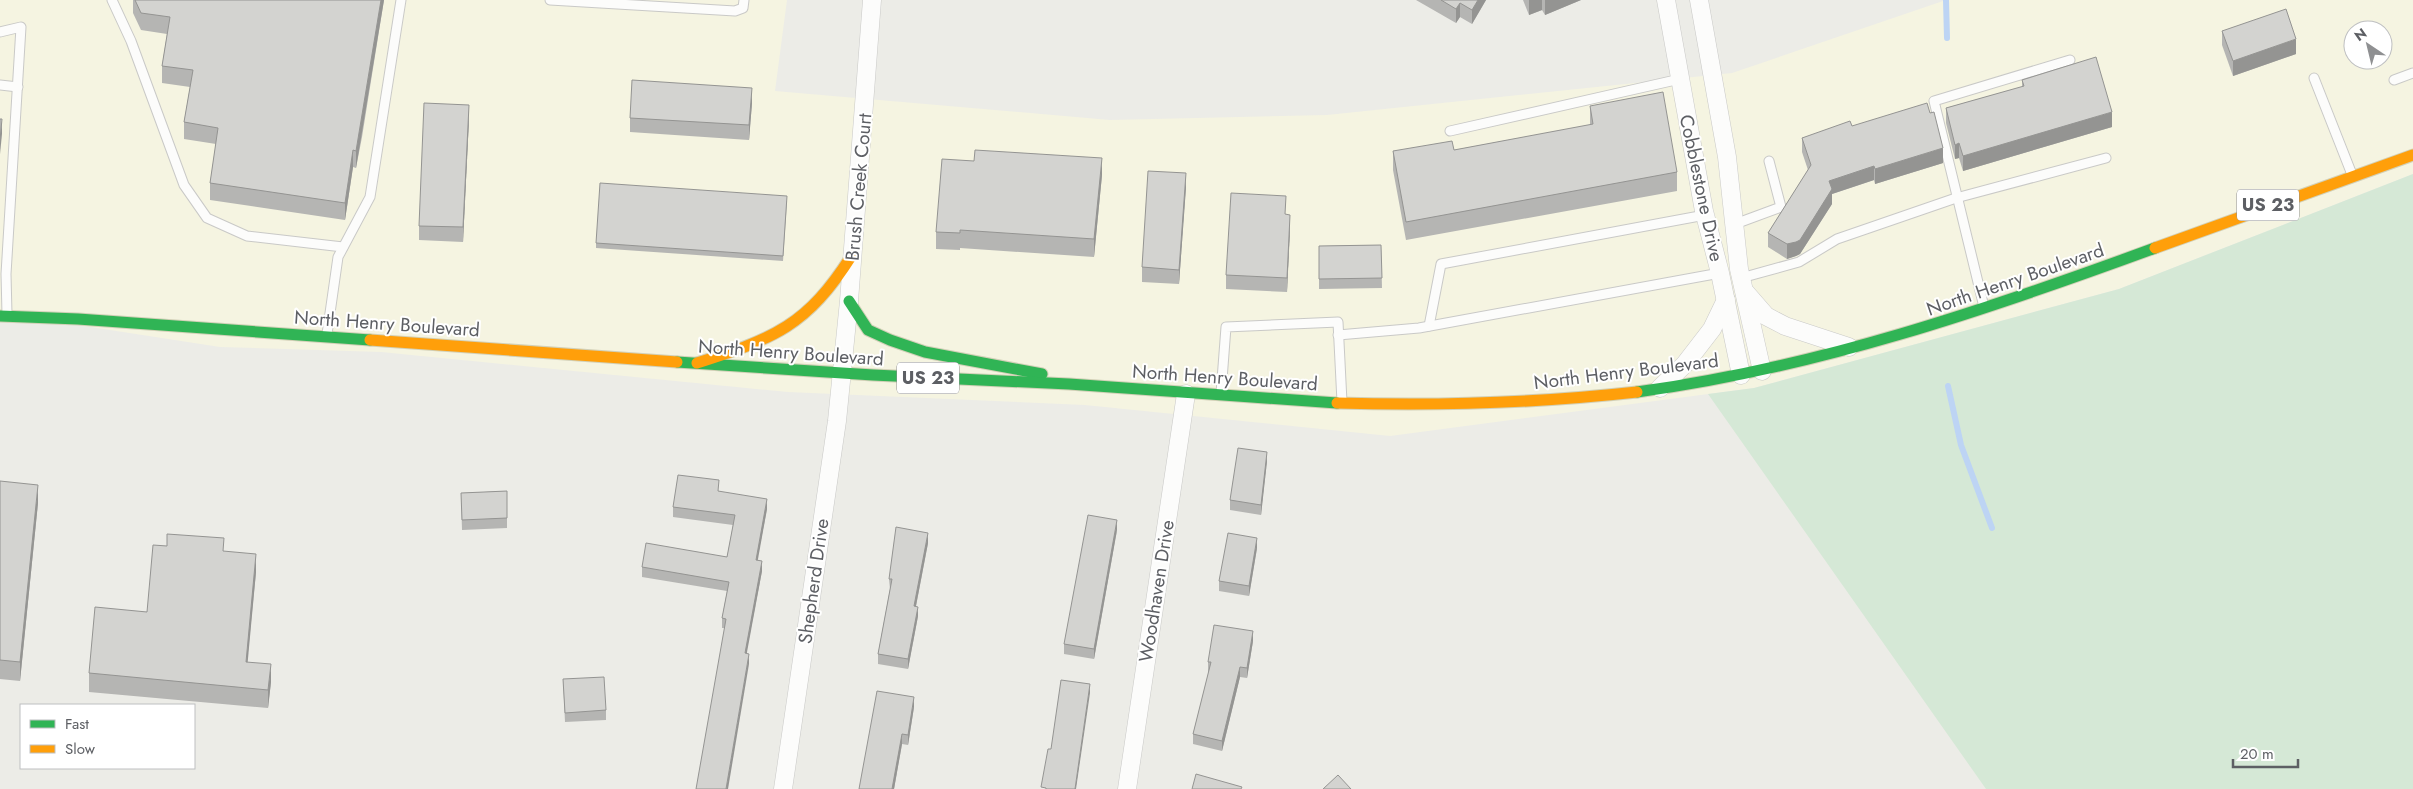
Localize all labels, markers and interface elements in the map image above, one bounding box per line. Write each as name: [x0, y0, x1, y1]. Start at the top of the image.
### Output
north arrow: [2343, 20, 2393, 70]
text: N: [2350, 23, 2371, 46]
street label: Brush Creek Court: [839, 112, 878, 262]
street label: Cobblestone Drive: [1673, 112, 1730, 264]
road number: US 23: [2237, 190, 2299, 220]
street label: North Henry Boulevard: [1923, 236, 2107, 323]
street label: North Henry Boulevard: [293, 304, 481, 343]
street label: North Henry Boulevard: [697, 333, 885, 372]
street label: North Henry Boulevard: [1532, 347, 1720, 396]
street label: North Henry Boulevard: [1131, 358, 1319, 397]
road number: US 23: [897, 362, 959, 393]
street label: Shepherd Drive: [791, 517, 836, 645]
street label: Woodhaven Drive: [1132, 518, 1181, 664]
legend: [20, 704, 195, 769]
text: Fast: [65, 713, 89, 735]
scale bar: [2233, 736, 2298, 768]
text: Slow: [65, 738, 96, 760]
text: 20 m: [2240, 743, 2274, 765]

